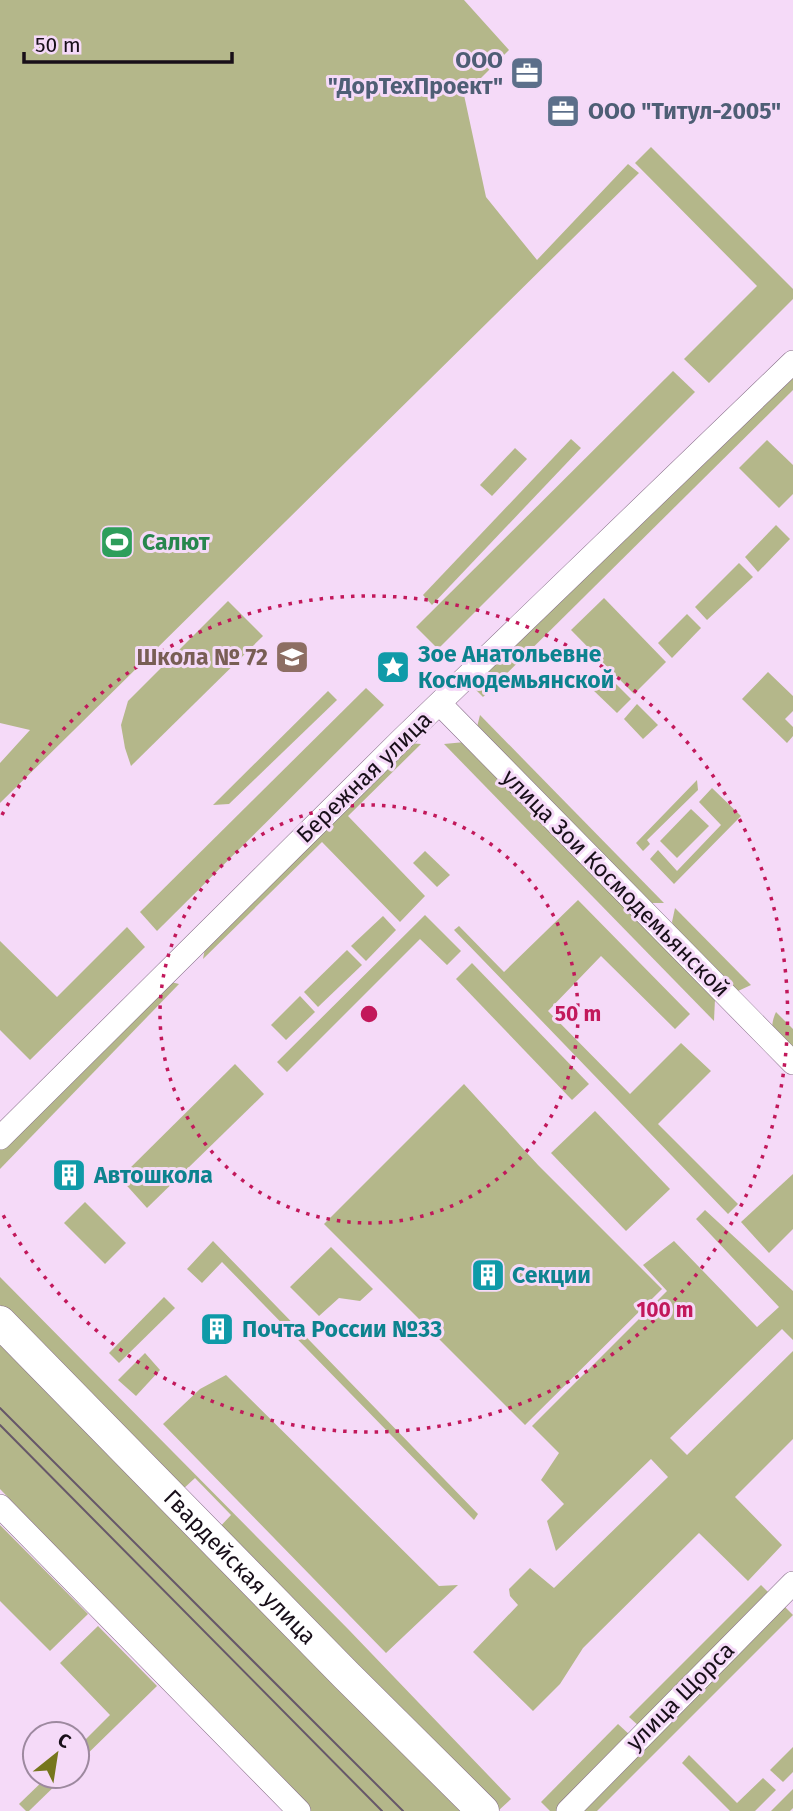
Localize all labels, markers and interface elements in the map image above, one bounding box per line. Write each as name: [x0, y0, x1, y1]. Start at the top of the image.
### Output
scale bar: [24, 21, 233, 65]
text: 50 m: [35, 32, 81, 58]
place label: ООО "ДорТехПроект": [328, 46, 503, 100]
office icon: ООО "ДорТехПроект": [508, 54, 546, 92]
office icon: ООО "Титул-2005": [544, 92, 582, 130]
place label: ООО "Титул-2005": [588, 97, 781, 125]
sports icon: Салют: [98, 523, 136, 561]
place label: Салют: [142, 528, 210, 556]
school or university icon: Школа № 72: [273, 638, 311, 676]
place label: Зое Анатольевне Космодемьянской: [417, 640, 614, 694]
place label: Школа № 72: [136, 643, 268, 671]
place icon: Зое Анатольевне Космодемьянской: [374, 648, 412, 686]
street label: Бережная улица: [290, 705, 438, 849]
street label: улица Зои Космодемьянской: [496, 763, 736, 1003]
text: 50 m: [555, 1001, 601, 1027]
centre of rings: [357, 1002, 381, 1026]
building icon: Автошкола: [50, 1156, 88, 1194]
place label: Автошкола: [93, 1161, 213, 1189]
building icon: Секции: [469, 1256, 507, 1294]
place label: Секции: [512, 1261, 591, 1289]
text: 100 m: [636, 1297, 694, 1323]
building icon: Почта России №33: [198, 1310, 236, 1348]
place label: Почта России №33: [242, 1315, 442, 1343]
street label: Гвардейская улица: [158, 1484, 322, 1650]
street label: улица Щорса: [620, 1636, 740, 1756]
north arrow: [21, 1720, 91, 1790]
text: С: [54, 1728, 75, 1753]

